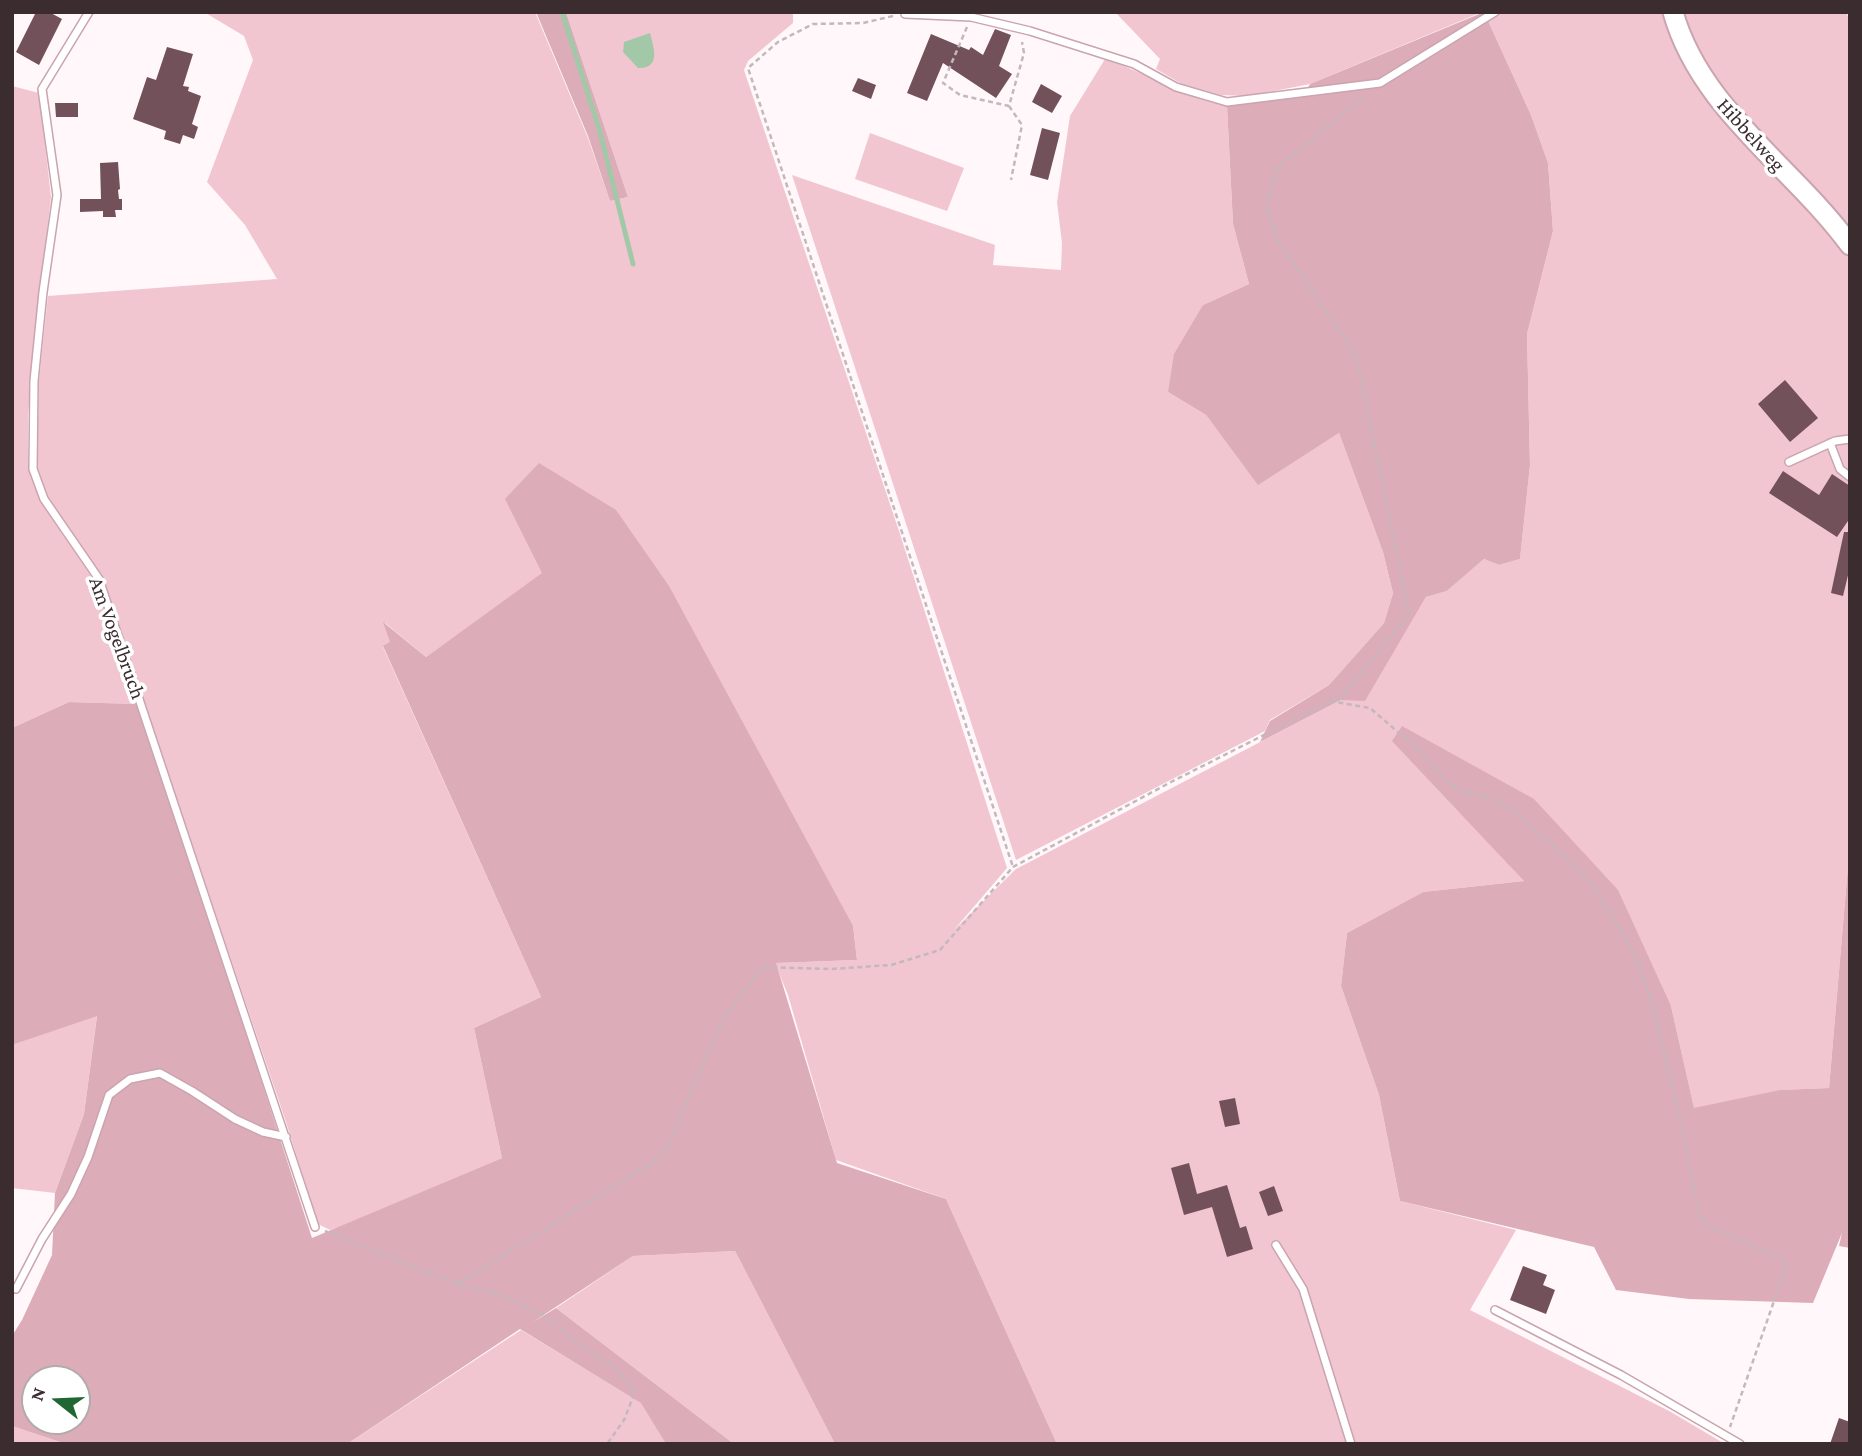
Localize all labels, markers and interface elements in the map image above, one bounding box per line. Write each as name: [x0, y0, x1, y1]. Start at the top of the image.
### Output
street label: Hibbelweg: [1711, 93, 1791, 177]
street label: Am Vogelbruch: [83, 573, 151, 703]
north arrow: [21, 1365, 91, 1435]
text: N: [25, 1385, 49, 1403]

